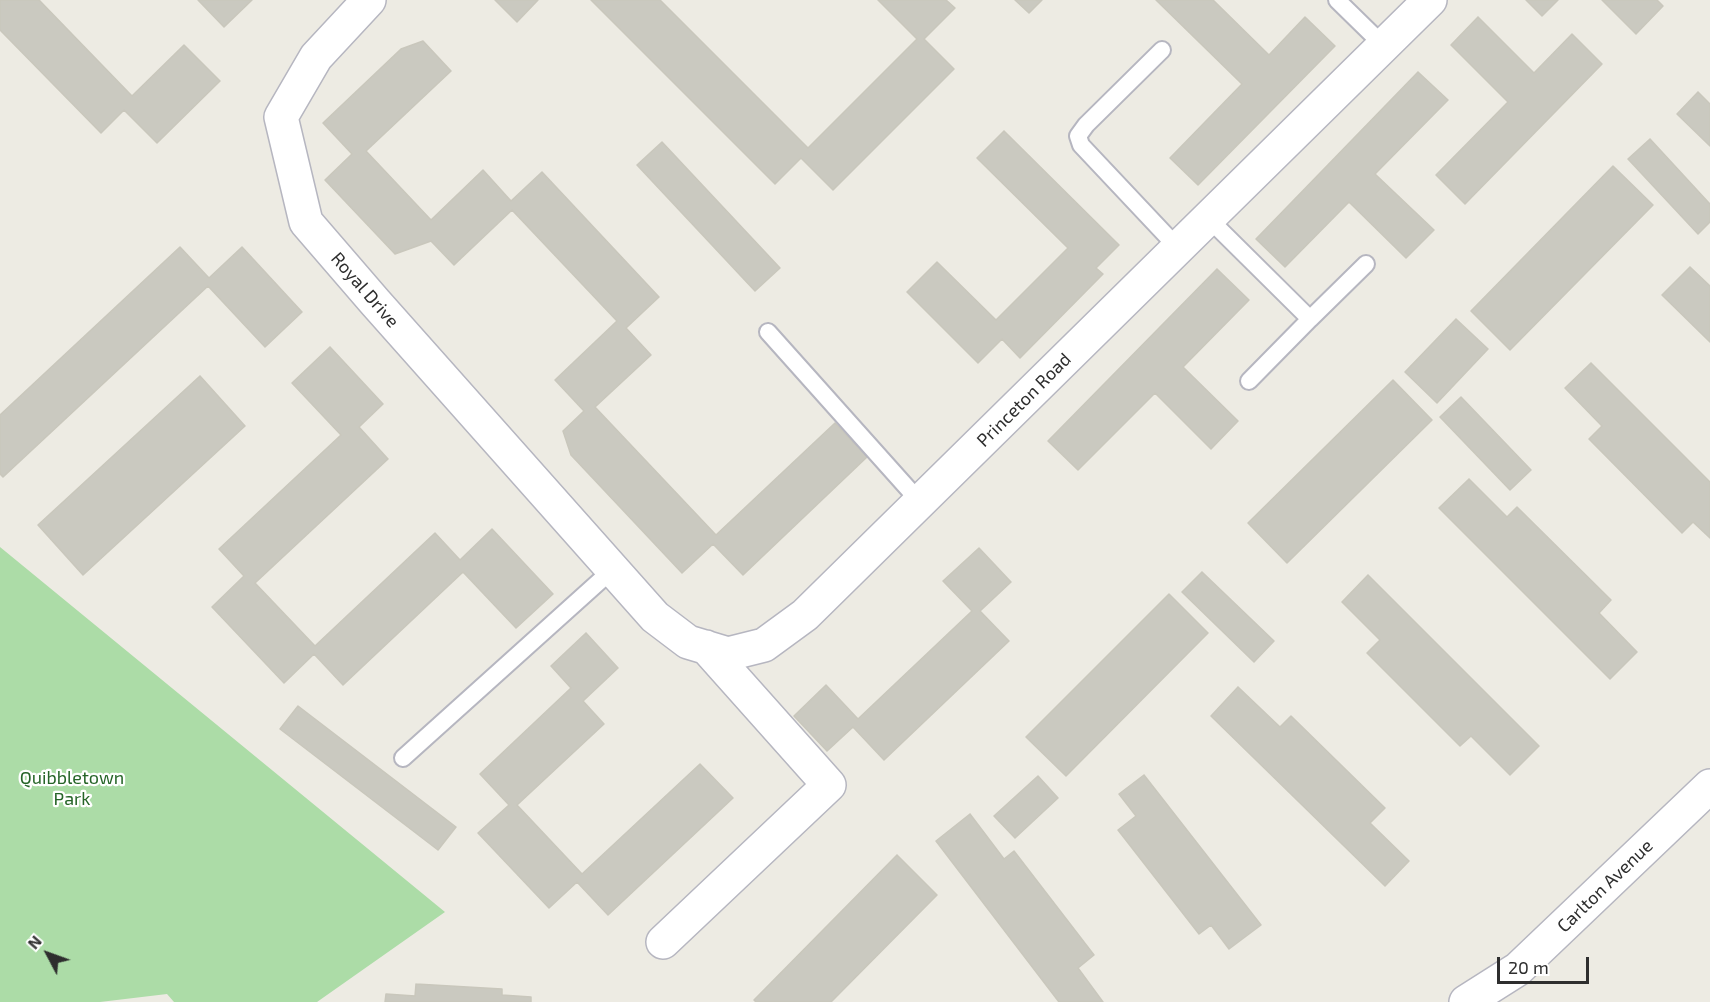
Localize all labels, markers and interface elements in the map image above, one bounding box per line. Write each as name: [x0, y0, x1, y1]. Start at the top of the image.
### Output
street label: Royal Drive: [326, 248, 404, 332]
street label: Princeton Road: [972, 348, 1076, 452]
park label: Quibbletown Park: [20, 767, 124, 810]
street label: Carlton Avenue: [1553, 835, 1657, 937]
north arrow: [18, 924, 78, 984]
text: N: [23, 931, 45, 952]
scale bar: [1500, 945, 1592, 983]
text: 20 m: [1508, 956, 1549, 978]

